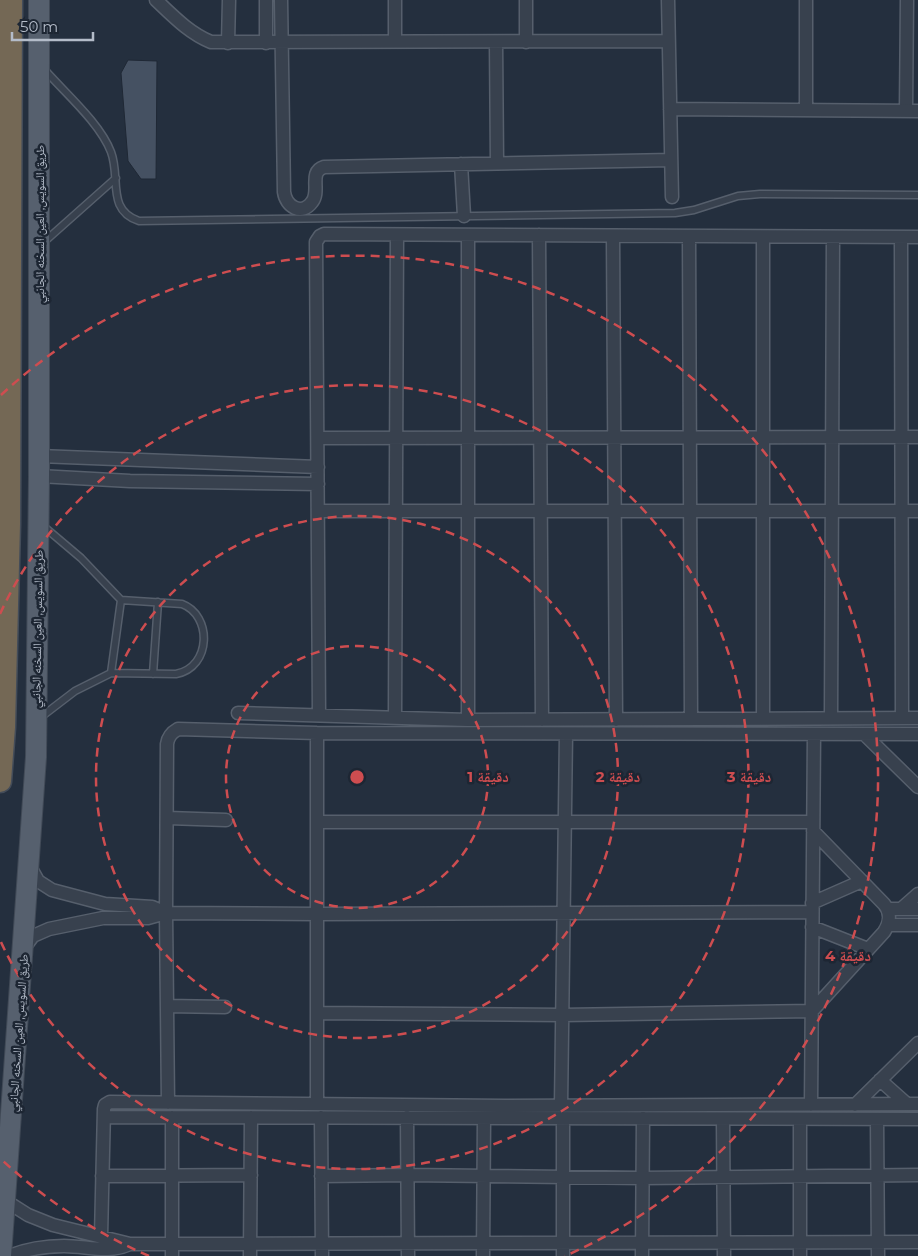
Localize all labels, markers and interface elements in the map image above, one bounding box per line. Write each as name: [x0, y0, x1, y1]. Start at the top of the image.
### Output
scale bar: [12, 10, 94, 42]
text: 50 m: [20, 17, 58, 36]
street label: طريق السويس, العين السخنه الجانبي: [32, 145, 50, 303]
street label: طريق السويس, العين السخنه الجانبي: [28, 550, 49, 708]
text: 1 دقيقة: [467, 767, 509, 786]
text: 2 دقيقة: [596, 767, 640, 786]
text: 3 دقيقة: [726, 767, 771, 786]
centre of rings: [348, 768, 366, 786]
text: 4 دقيقة: [825, 946, 871, 965]
street label: طريق السويس, العين السخنه الجانبي: [5, 953, 34, 1113]

